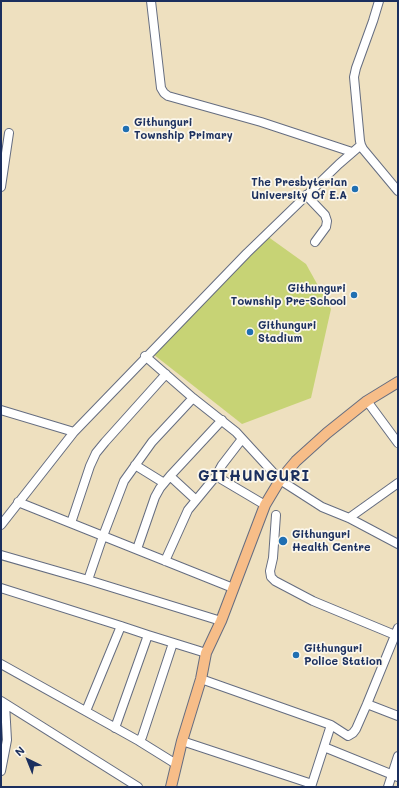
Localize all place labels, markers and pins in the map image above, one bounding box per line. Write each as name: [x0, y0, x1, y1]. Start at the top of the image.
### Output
place label: Githunguri Township Primary: [134, 116, 233, 142]
marker: Githunguri Township Primary: [121, 124, 131, 134]
place label: The Presbyterian University Of E.A: [251, 176, 347, 202]
marker: The Presbyterian University Of E.A: [350, 184, 360, 194]
place label: Githunguri Township Pre-School: [231, 282, 346, 308]
marker: Githunguri Township Pre-School: [349, 290, 359, 300]
place label: Githunguri Stadium: [258, 319, 316, 345]
marker: Githunguri Stadium: [245, 327, 255, 337]
place label: Githunguri Health Centre: [292, 528, 371, 554]
marker: Githunguri Health Centre: [277, 535, 289, 547]
place label: Githunguri Police Station: [304, 642, 382, 668]
marker: Githunguri Police Station: [291, 650, 301, 660]

